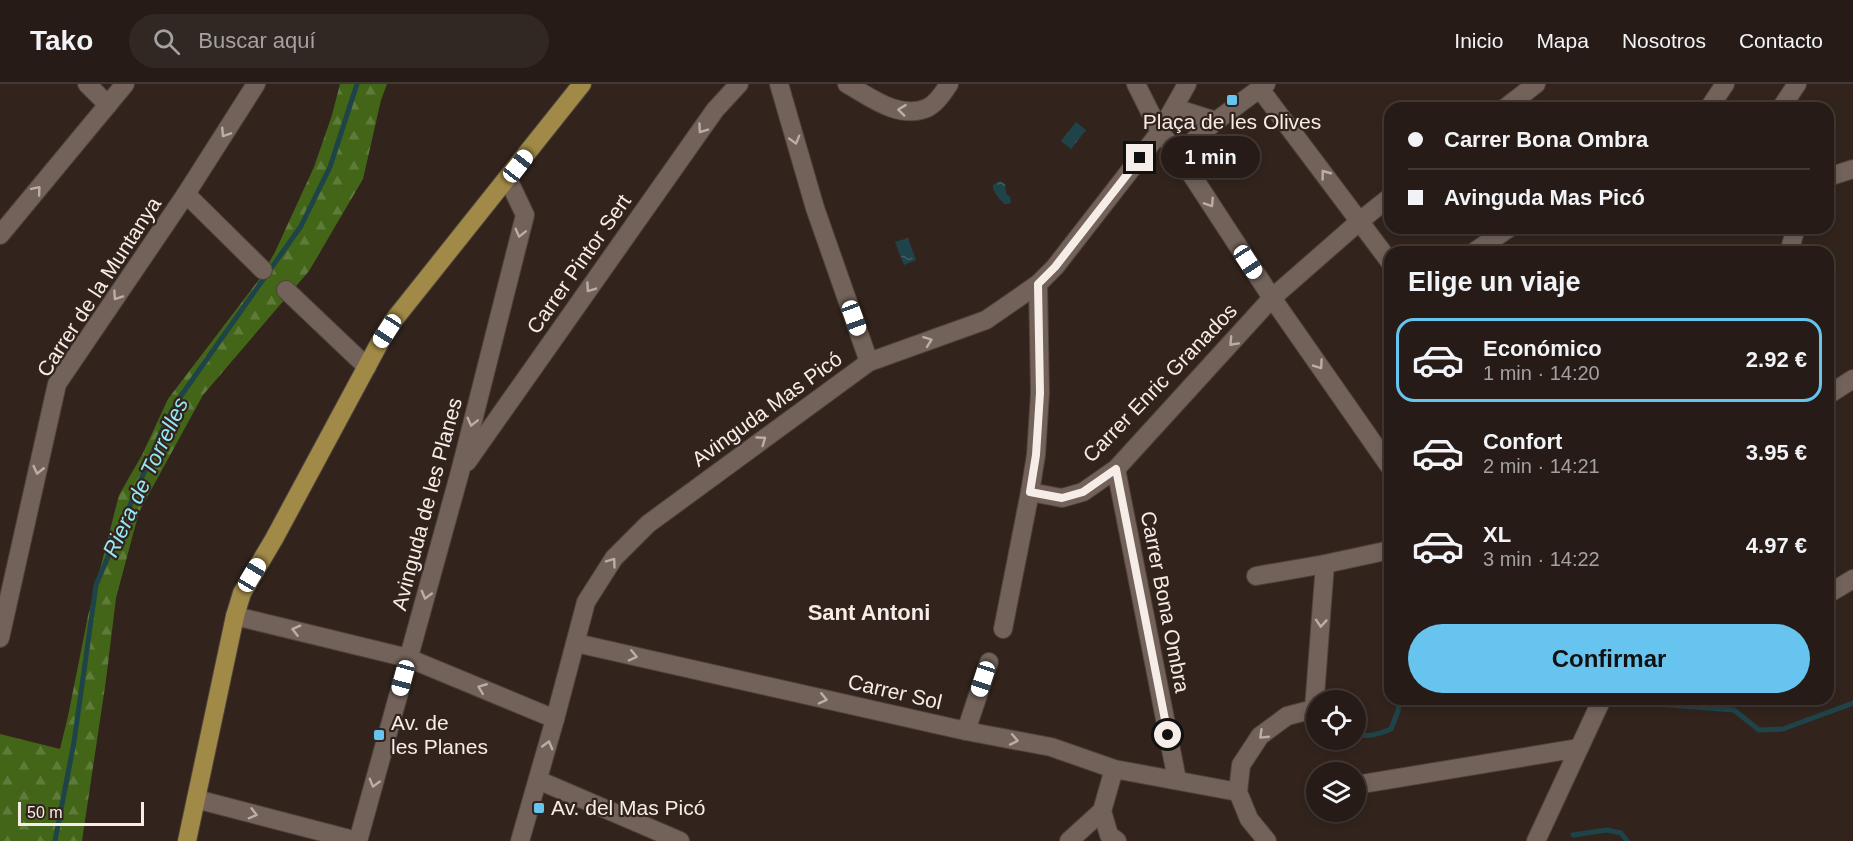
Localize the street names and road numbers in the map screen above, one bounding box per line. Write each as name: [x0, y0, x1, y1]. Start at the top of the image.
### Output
street label: Carrer Pintor Sert: [522, 190, 635, 338]
street label: Carrer de la Muntanya: [32, 193, 165, 381]
street label: Carrer Enric Granados: [1078, 299, 1241, 467]
street label: Avinguda Mas Picó: [687, 347, 846, 471]
street label: Avinguda de les Planes: [387, 395, 466, 613]
street label: Carrer Bona Ombra: [1137, 509, 1194, 695]
street label: Carrer Sol: [846, 670, 944, 713]

